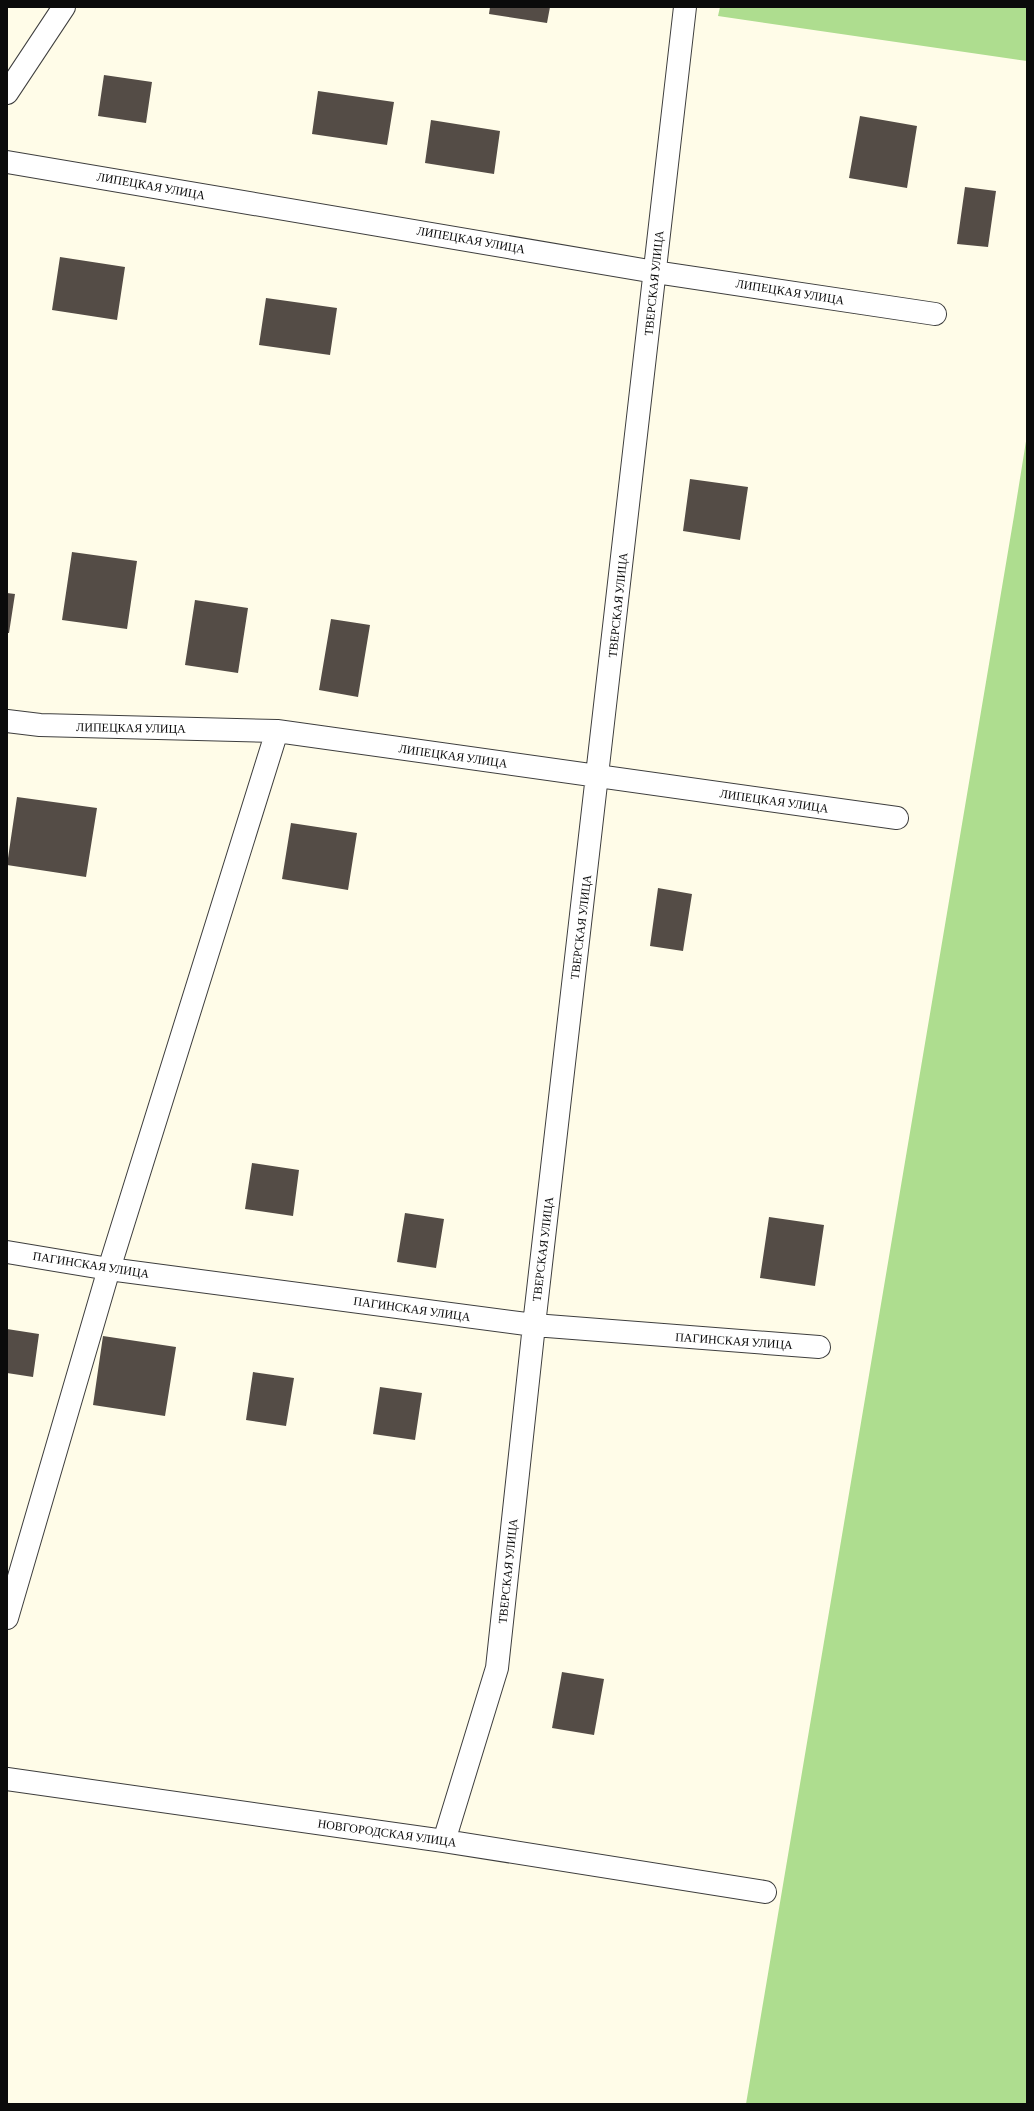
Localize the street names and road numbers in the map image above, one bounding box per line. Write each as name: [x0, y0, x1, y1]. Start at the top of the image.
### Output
street label: ЛИПЕЦКАЯ УЛИЦА: [96, 170, 207, 202]
street label: ЛИПЕЦКАЯ УЛИЦА: [416, 224, 527, 256]
street label: ТВЕРСКАЯ УЛИЦА: [642, 229, 667, 336]
street label: ЛИПЕЦКАЯ УЛИЦА: [735, 277, 846, 308]
street label: ТВЕРСКАЯ УЛИЦА: [606, 551, 631, 658]
street label: ЛИПЕЦКАЯ УЛИЦА: [76, 720, 186, 736]
street label: ЛИПЕЦКАЯ УЛИЦА: [398, 741, 509, 771]
street label: ЛИПЕЦКАЯ УЛИЦА: [719, 786, 830, 816]
street label: ТВЕРСКАЯ УЛИЦА: [568, 873, 594, 980]
street label: ТВЕРСКАЯ УЛИЦА: [530, 1195, 556, 1302]
street label: ПАГИНСКАЯ УЛИЦА: [32, 1249, 151, 1281]
street label: ПАГИНСКАЯ УЛИЦА: [353, 1294, 472, 1324]
street label: ПАГИНСКАЯ УЛИЦА: [675, 1330, 794, 1352]
street label: ТВЕРСКАЯ УЛИЦА: [496, 1517, 521, 1624]
street label: НОВГОРОДСКАЯ УЛИЦА: [317, 1816, 458, 1850]

